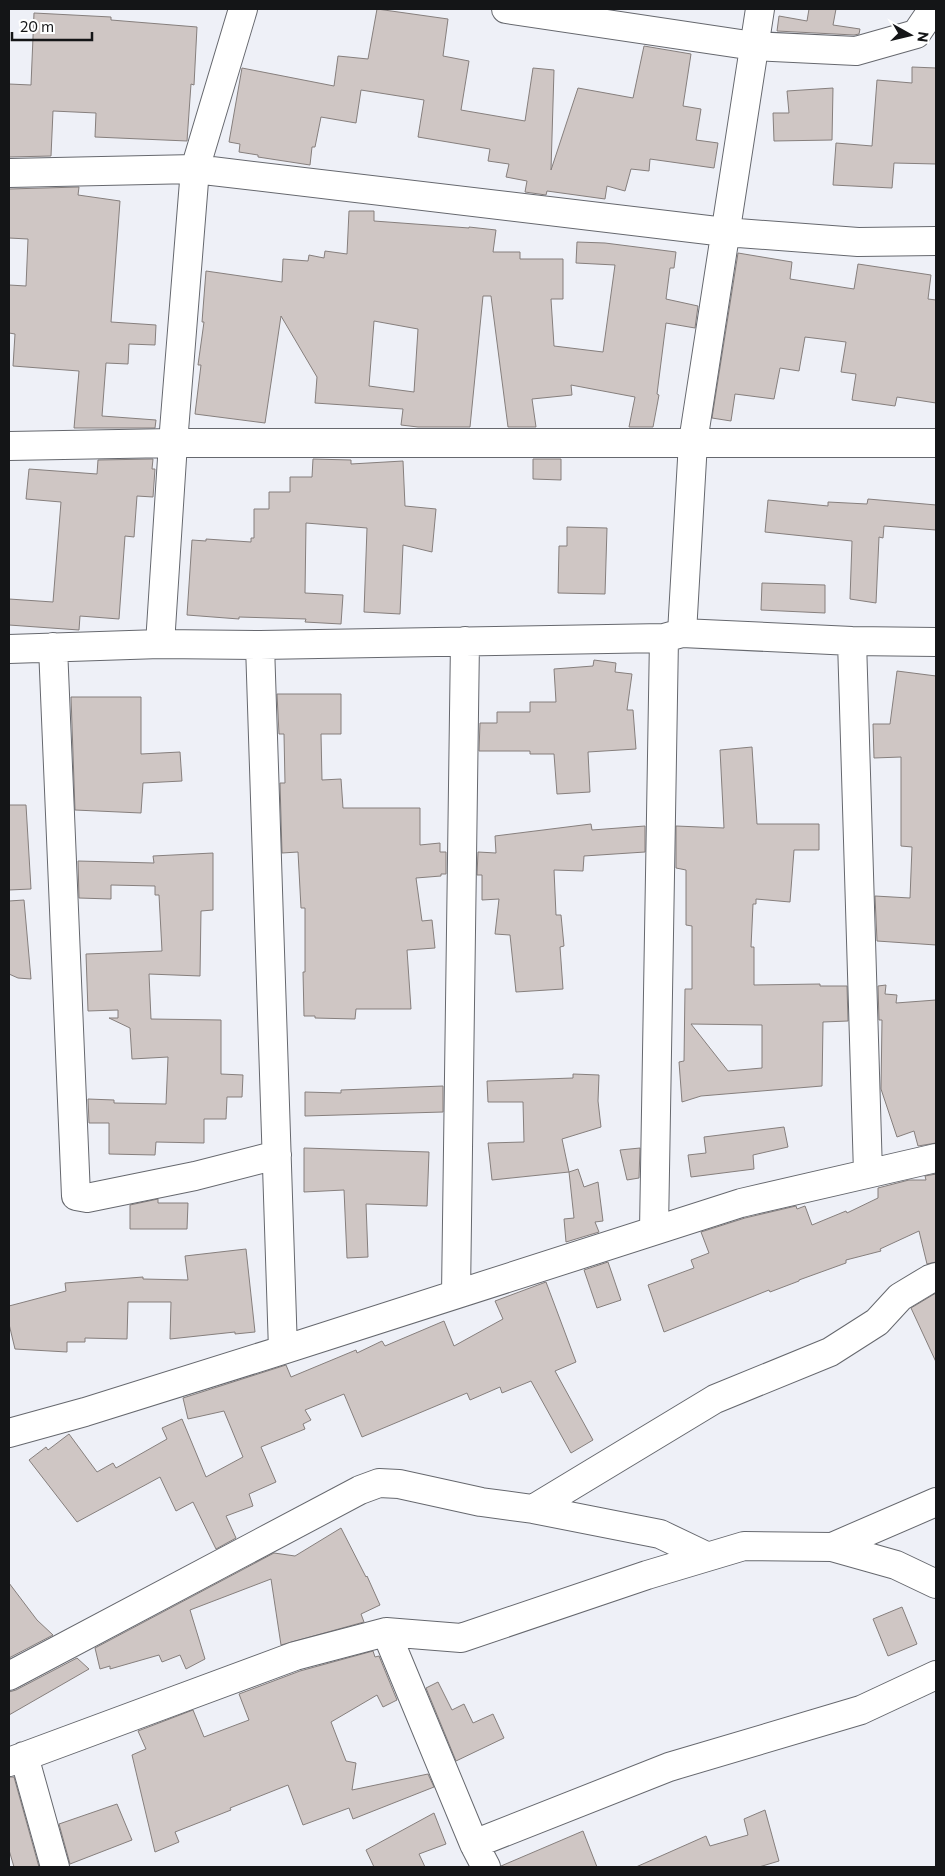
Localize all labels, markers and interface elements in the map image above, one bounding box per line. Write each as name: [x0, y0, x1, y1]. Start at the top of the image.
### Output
scale bar: [12, 10, 92, 42]
north arrow: [885, 10, 935, 60]
text: 20 m: [20, 17, 54, 35]
text: N: [914, 30, 933, 43]

